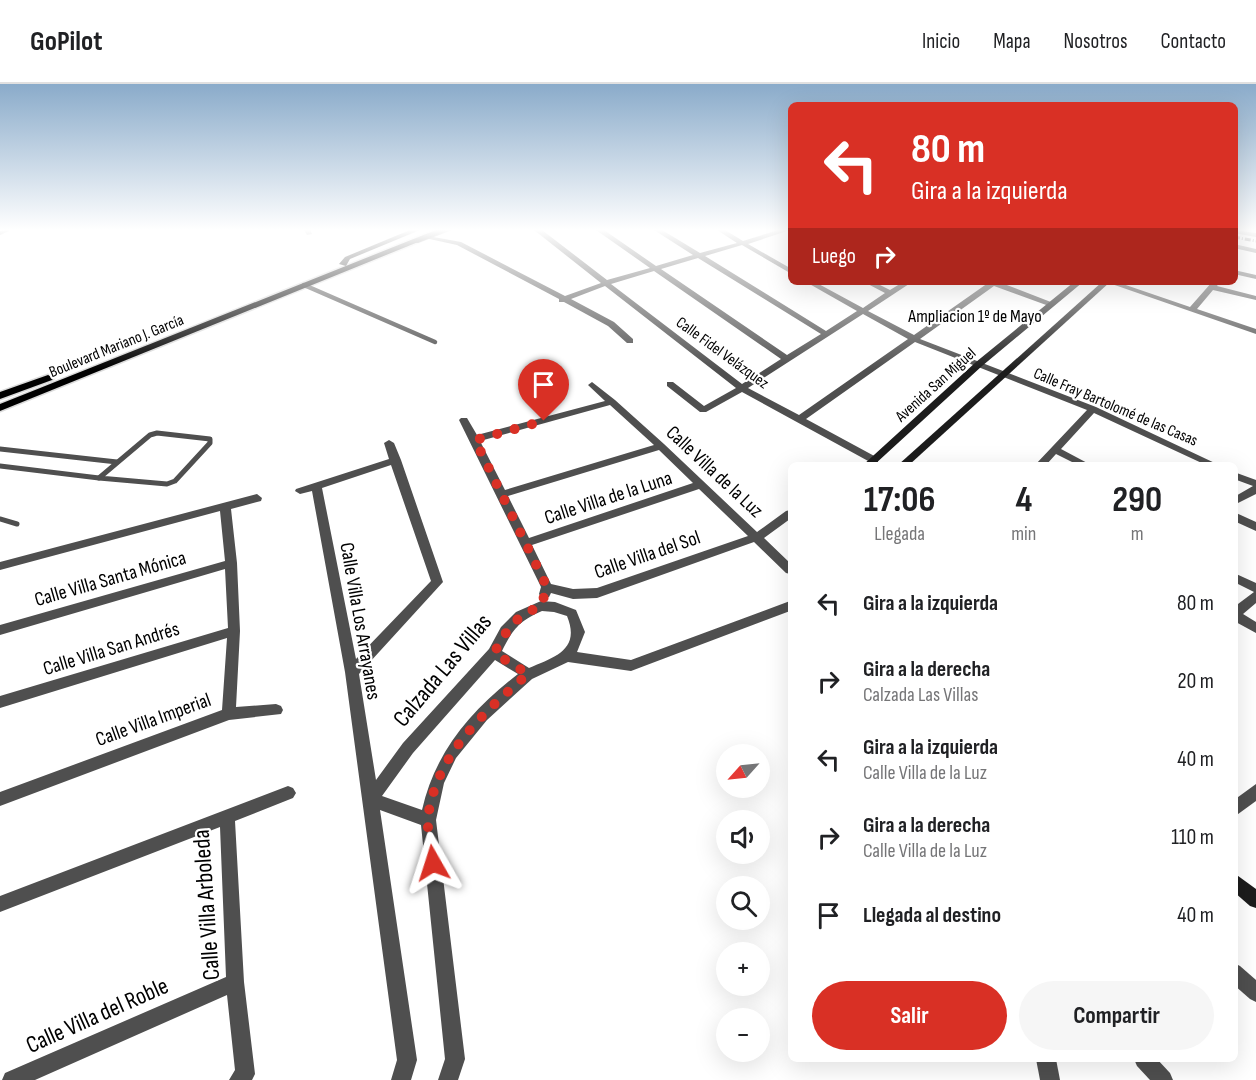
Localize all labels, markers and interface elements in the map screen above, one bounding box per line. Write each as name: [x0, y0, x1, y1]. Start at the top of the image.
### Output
text: GoPilot: [30, 25, 102, 58]
text: Inicio: [922, 29, 960, 54]
text: Mapa: [993, 29, 1031, 54]
text: Nosotros: [1064, 29, 1128, 54]
text: Contacto: [1161, 29, 1226, 54]
text: 80 m: [911, 124, 985, 175]
icon: left: [812, 126, 890, 204]
text: Gira a la izquierda: [911, 175, 1068, 207]
icon: right: [868, 240, 901, 273]
text: Luego: [812, 243, 856, 270]
district label: Ampliacion 1º de Mayo: [907, 306, 1042, 327]
street label: Boulevard Mariano J. García: [47, 311, 187, 382]
street label: Calle Fidel Velázquez: [672, 313, 772, 393]
street label: Avenida San Miguel: [891, 344, 980, 427]
pin: [518, 359, 569, 421]
street label: Calle Fray Bartolomé de las Casas: [1031, 364, 1201, 451]
icon: arrive: [527, 368, 560, 401]
street label: Calle Villa de la Luz: [661, 421, 768, 523]
street label: Calle Villa de la Luna: [541, 466, 675, 530]
text: 17:06: [864, 479, 935, 522]
text: 4: [1015, 479, 1032, 522]
text: 290: [1112, 479, 1162, 522]
text: Llegada: [874, 522, 925, 546]
text: min: [1011, 522, 1036, 546]
text: m: [1131, 522, 1144, 546]
street label: Calle Villa del Sol: [591, 526, 704, 584]
street label: Calle Villa Los Arrayanes: [334, 541, 386, 702]
street label: Calle Villa Santa Mónica: [32, 546, 189, 612]
icon: left: [812, 587, 845, 620]
text: Gira a la izquierda: [863, 590, 998, 617]
text: 80 m: [1177, 590, 1214, 617]
street label: Calzada Las Villas: [387, 608, 498, 733]
street label: Calle Villa San Andrés: [40, 617, 182, 681]
text: Gira a la derecha: [863, 656, 990, 683]
icon: right: [812, 665, 845, 698]
text: 20 m: [1178, 668, 1214, 695]
text: Calzada Las Villas: [863, 683, 978, 707]
street label: Calle Villa Imperial: [92, 688, 214, 752]
text: Gira a la izquierda: [863, 734, 998, 761]
icon: left: [812, 743, 845, 776]
north arrow: [716, 744, 770, 798]
map controls: [716, 744, 770, 1062]
text: 40 m: [1177, 746, 1214, 773]
text: Calle Villa de la Luz: [863, 761, 987, 785]
button: sound: [716, 810, 770, 864]
text: Gira a la derecha: [863, 812, 990, 839]
icon: right: [812, 821, 845, 854]
text: 110 m: [1171, 824, 1214, 851]
street label: Calle Villa Arboleda: [187, 829, 226, 981]
position arrow: [401, 831, 465, 895]
text: Calle Villa de la Luz: [863, 839, 987, 863]
button: search: [716, 876, 770, 930]
icon: arrive: [812, 899, 845, 932]
text: Llegada al destino: [863, 902, 1001, 929]
text: 40 m: [1177, 902, 1214, 929]
button: +: [716, 942, 770, 996]
street label: Calle Villa del Roble: [21, 971, 173, 1060]
button: Salir: [812, 981, 1007, 1050]
button: Compartir: [1019, 981, 1214, 1050]
button: −: [716, 1008, 770, 1062]

